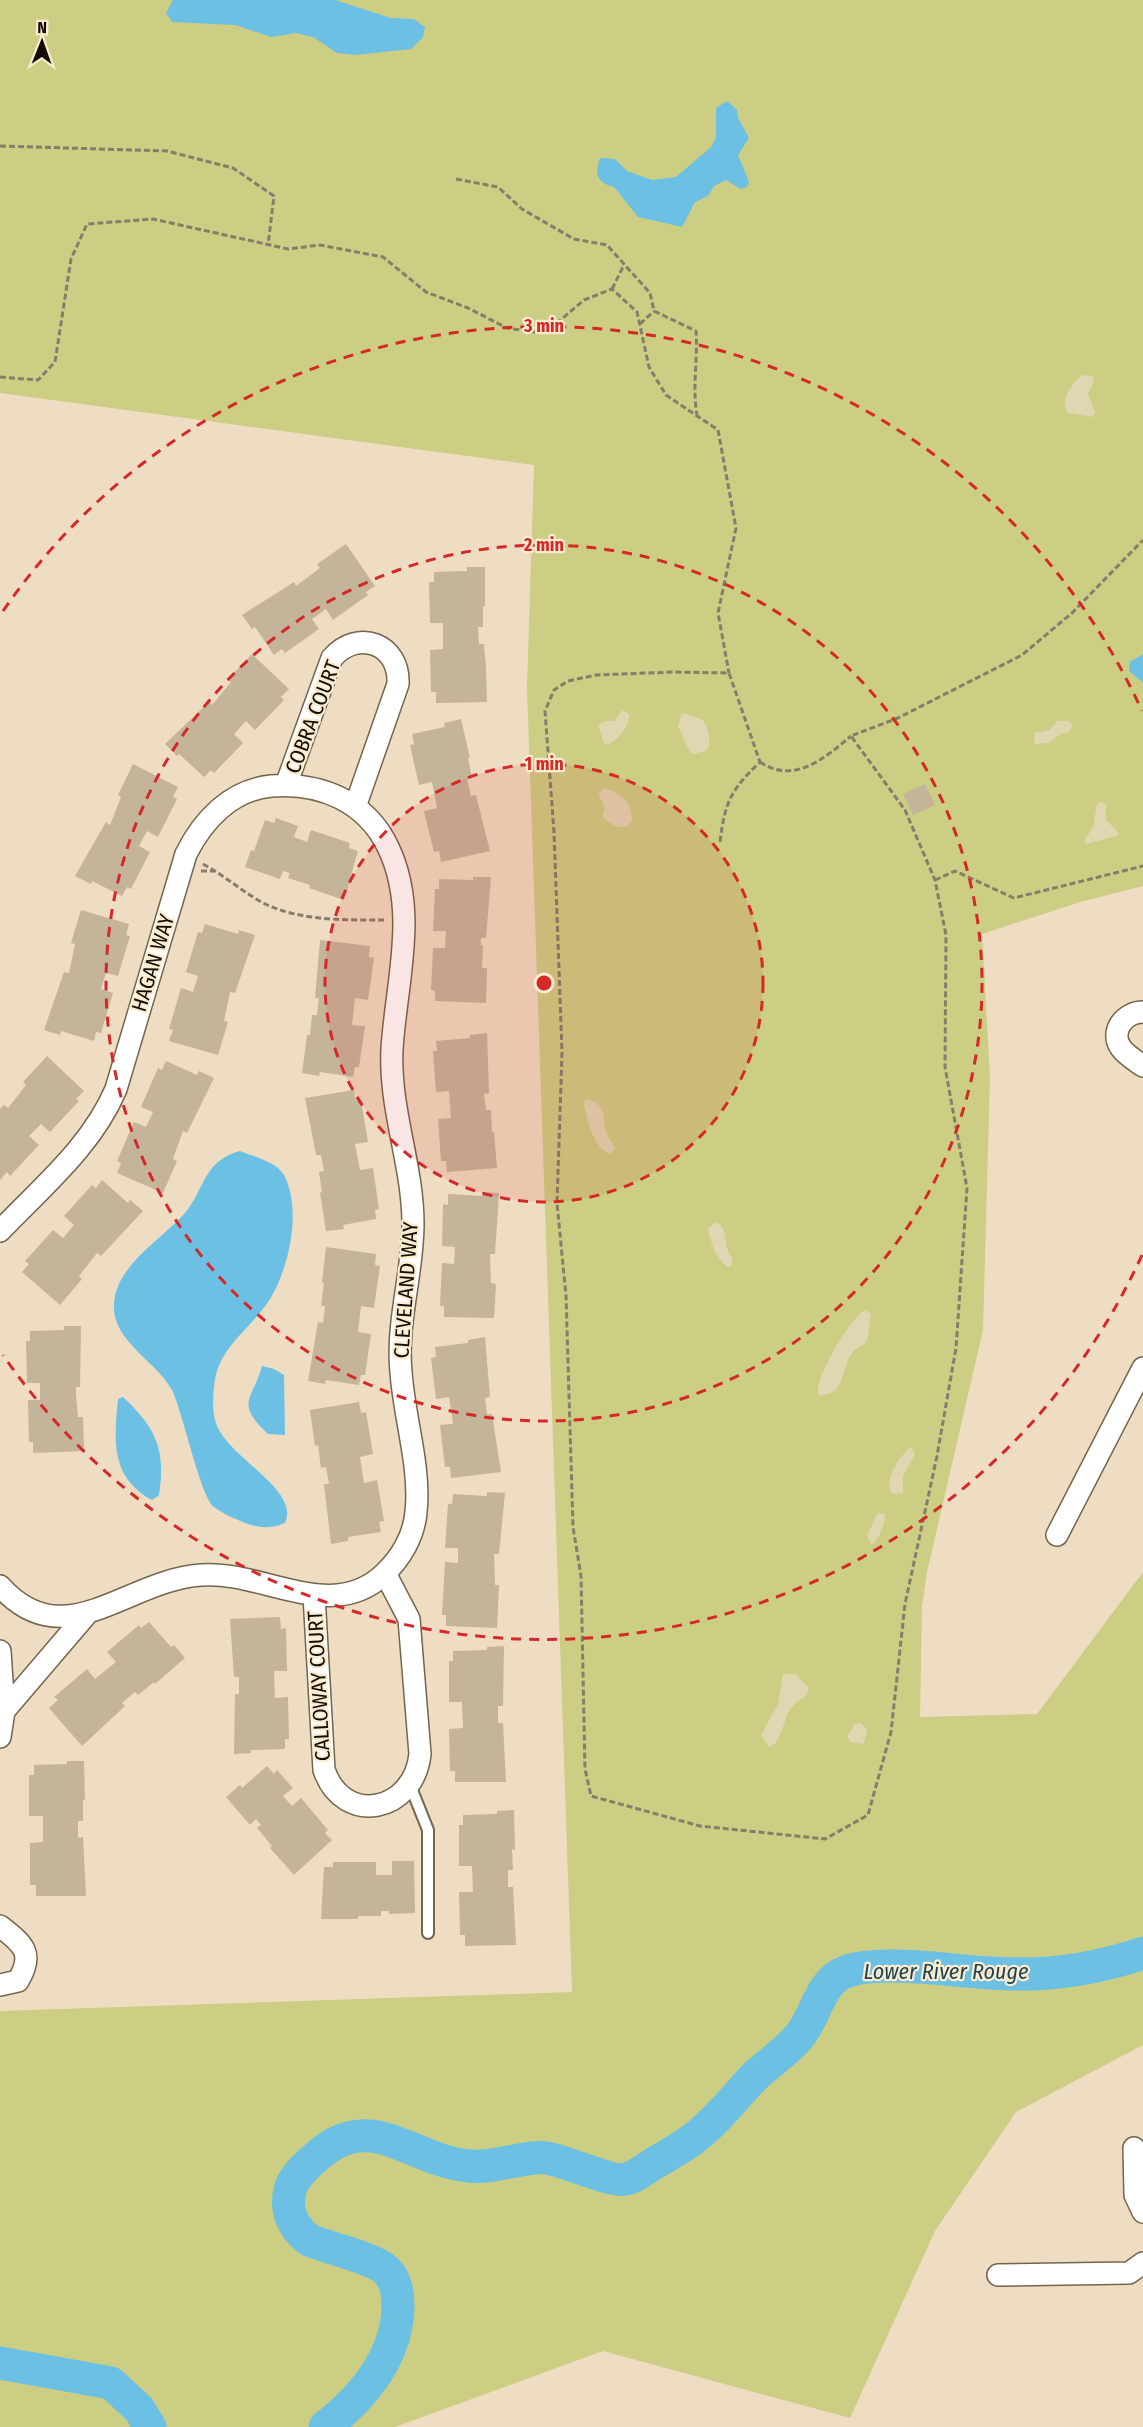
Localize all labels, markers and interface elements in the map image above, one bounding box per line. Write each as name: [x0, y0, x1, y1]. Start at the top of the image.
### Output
north arrow: [12, 12, 72, 72]
text: N: [37, 18, 47, 37]
text: 3 min: [523, 315, 564, 337]
text: 2 min: [523, 534, 564, 556]
street label: COBRA COURT: [280, 657, 347, 777]
text: 1 min: [524, 753, 564, 775]
street label: HAGAN WAY: [126, 911, 180, 1015]
centre of rings: [534, 973, 554, 993]
street label: CLEVELAND WAY: [388, 1220, 424, 1359]
street label: CALLOWAY COURT: [302, 1610, 336, 1762]
water label: Lower River Rouge: [864, 1958, 1028, 1985]

